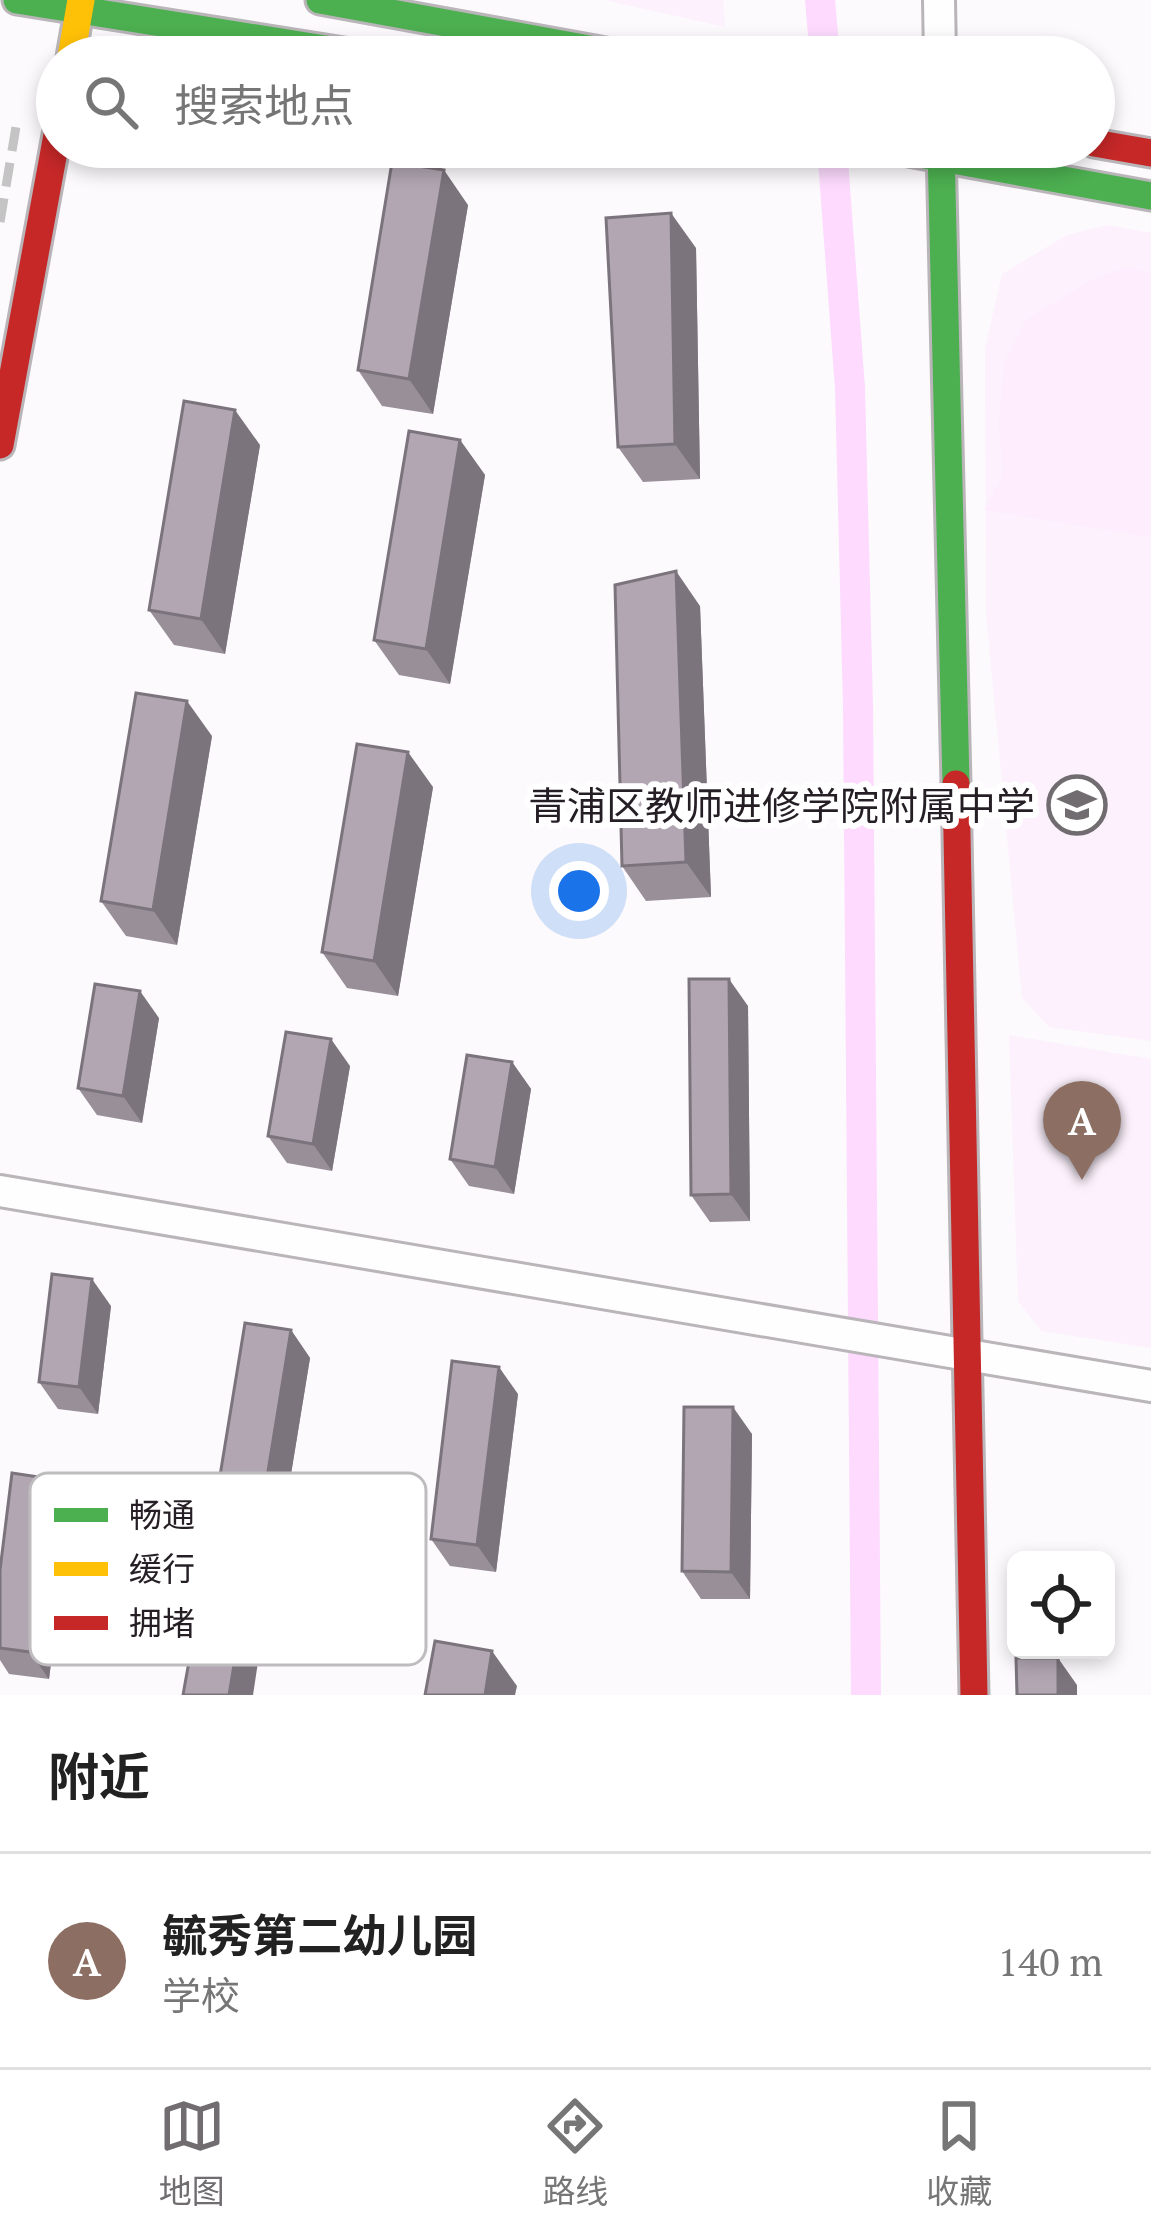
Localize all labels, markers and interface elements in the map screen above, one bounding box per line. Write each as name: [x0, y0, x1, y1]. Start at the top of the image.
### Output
search box: [36, 36, 1115, 168]
icon: search: [78, 69, 144, 135]
text: 搜索地点: [174, 75, 354, 135]
school or university icon: 青浦区教师进修学院附属中学: [1046, 774, 1108, 836]
place label: 青浦区教师进修学院附属中学: [528, 779, 1035, 831]
your location: [549, 861, 609, 921]
pin: A: [1043, 1081, 1121, 1180]
legend: [30, 1473, 426, 1665]
text: 畅通: [129, 1493, 195, 1536]
text: 缓行: [129, 1547, 195, 1590]
map controls: [1007, 1551, 1115, 1659]
button: locate: [1007, 1551, 1115, 1659]
text: 拥堵: [129, 1601, 195, 1644]
text: 附近: [48, 1742, 150, 1810]
text: 毓秀第二幼儿园: [162, 1905, 477, 1965]
text: A: [73, 1935, 101, 1987]
text: 140 m: [998, 1935, 1103, 1987]
text: 学校: [162, 1969, 240, 2021]
tab: 地图: [159, 2093, 225, 2213]
tab: 路线: [542, 2093, 608, 2213]
tab: 收藏: [926, 2093, 992, 2213]

